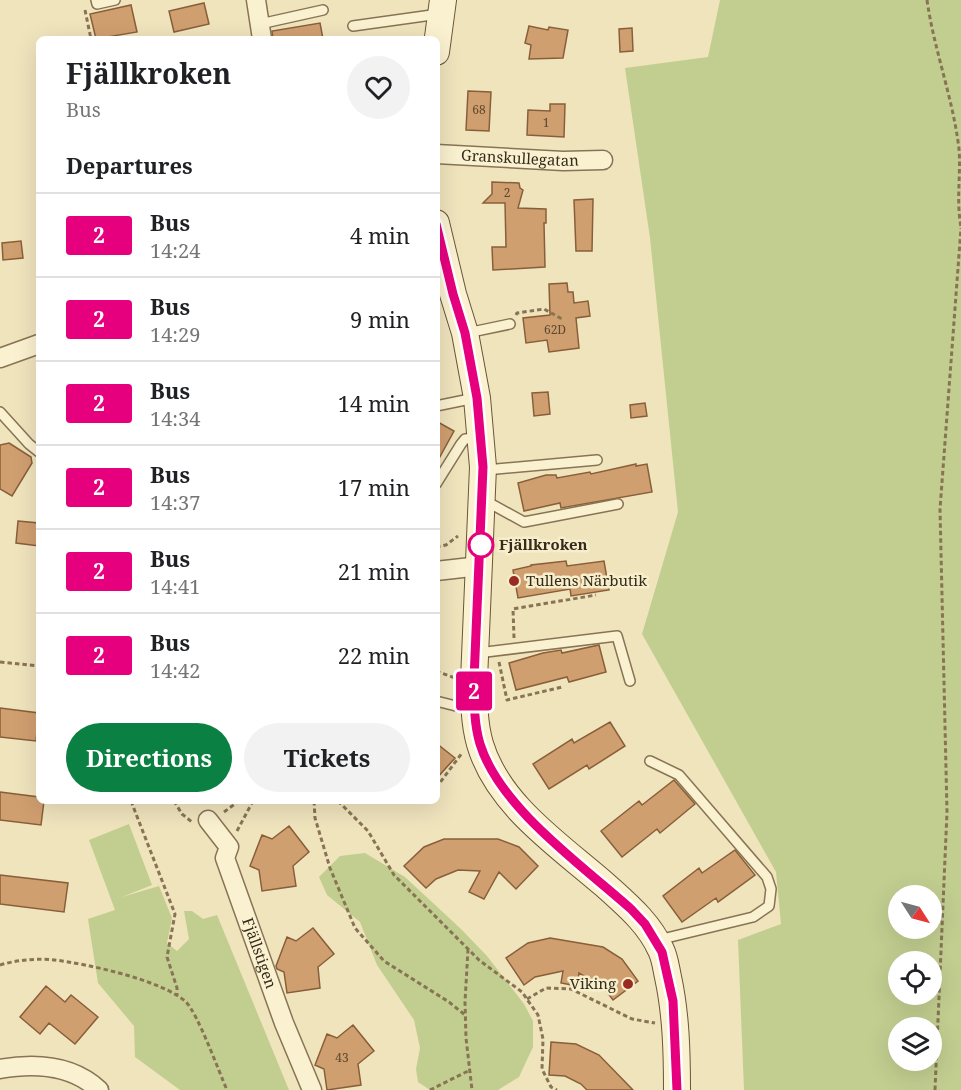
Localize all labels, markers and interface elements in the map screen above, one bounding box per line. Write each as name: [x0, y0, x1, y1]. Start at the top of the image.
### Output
text: Fjällkroken: [66, 54, 231, 92]
button: heart: [347, 56, 410, 119]
text: Bus: [66, 96, 101, 123]
house number: 68: [472, 101, 486, 118]
house number: 1: [543, 114, 549, 131]
street label: Granskullegatan: [460, 144, 579, 170]
text: Departures: [66, 150, 193, 180]
house number: 2: [504, 184, 510, 201]
text: Bus: [150, 207, 190, 237]
text: 4 min: [350, 220, 410, 250]
text: 2: [93, 221, 105, 249]
text: 14:24: [150, 237, 200, 264]
text: Bus: [150, 291, 190, 321]
text: 9 min: [350, 304, 410, 334]
text: 2: [93, 305, 105, 333]
text: 14:29: [150, 321, 200, 348]
house number: 62D: [544, 321, 566, 338]
text: Bus: [150, 375, 190, 405]
text: 14 min: [338, 388, 410, 418]
text: 2: [93, 389, 105, 417]
text: 14:34: [150, 405, 200, 432]
text: Bus: [150, 459, 190, 489]
text: 17 min: [338, 472, 410, 502]
text: 2: [93, 473, 105, 501]
text: 14:37: [150, 489, 200, 516]
marker: Fjällkroken: [468, 532, 494, 558]
place label: Fjällkroken: [499, 534, 588, 554]
text: Bus: [150, 543, 190, 573]
text: 21 min: [338, 556, 410, 586]
text: 2: [93, 557, 105, 585]
place label: Tullens Närbutik: [526, 570, 647, 590]
text: 14:41: [150, 573, 200, 600]
marker: Tullens Närbutik: [507, 574, 521, 588]
text: Bus: [150, 627, 190, 657]
text: 22 min: [338, 640, 410, 670]
text: 2: [93, 641, 105, 669]
text: 14:42: [150, 657, 200, 684]
line badge: 2: [454, 672, 494, 710]
text: 2: [468, 677, 480, 705]
button: Directions: [66, 723, 232, 792]
button: Tickets: [244, 723, 410, 792]
north arrow: [888, 885, 942, 939]
map controls: [888, 885, 942, 1071]
street label: Fjällstigen: [238, 915, 282, 991]
button: locate: [888, 951, 942, 1005]
place label: Viking: [570, 973, 616, 993]
marker: Viking: [621, 977, 635, 991]
button: layers: [888, 1017, 942, 1071]
house number: 43: [335, 1049, 349, 1066]

